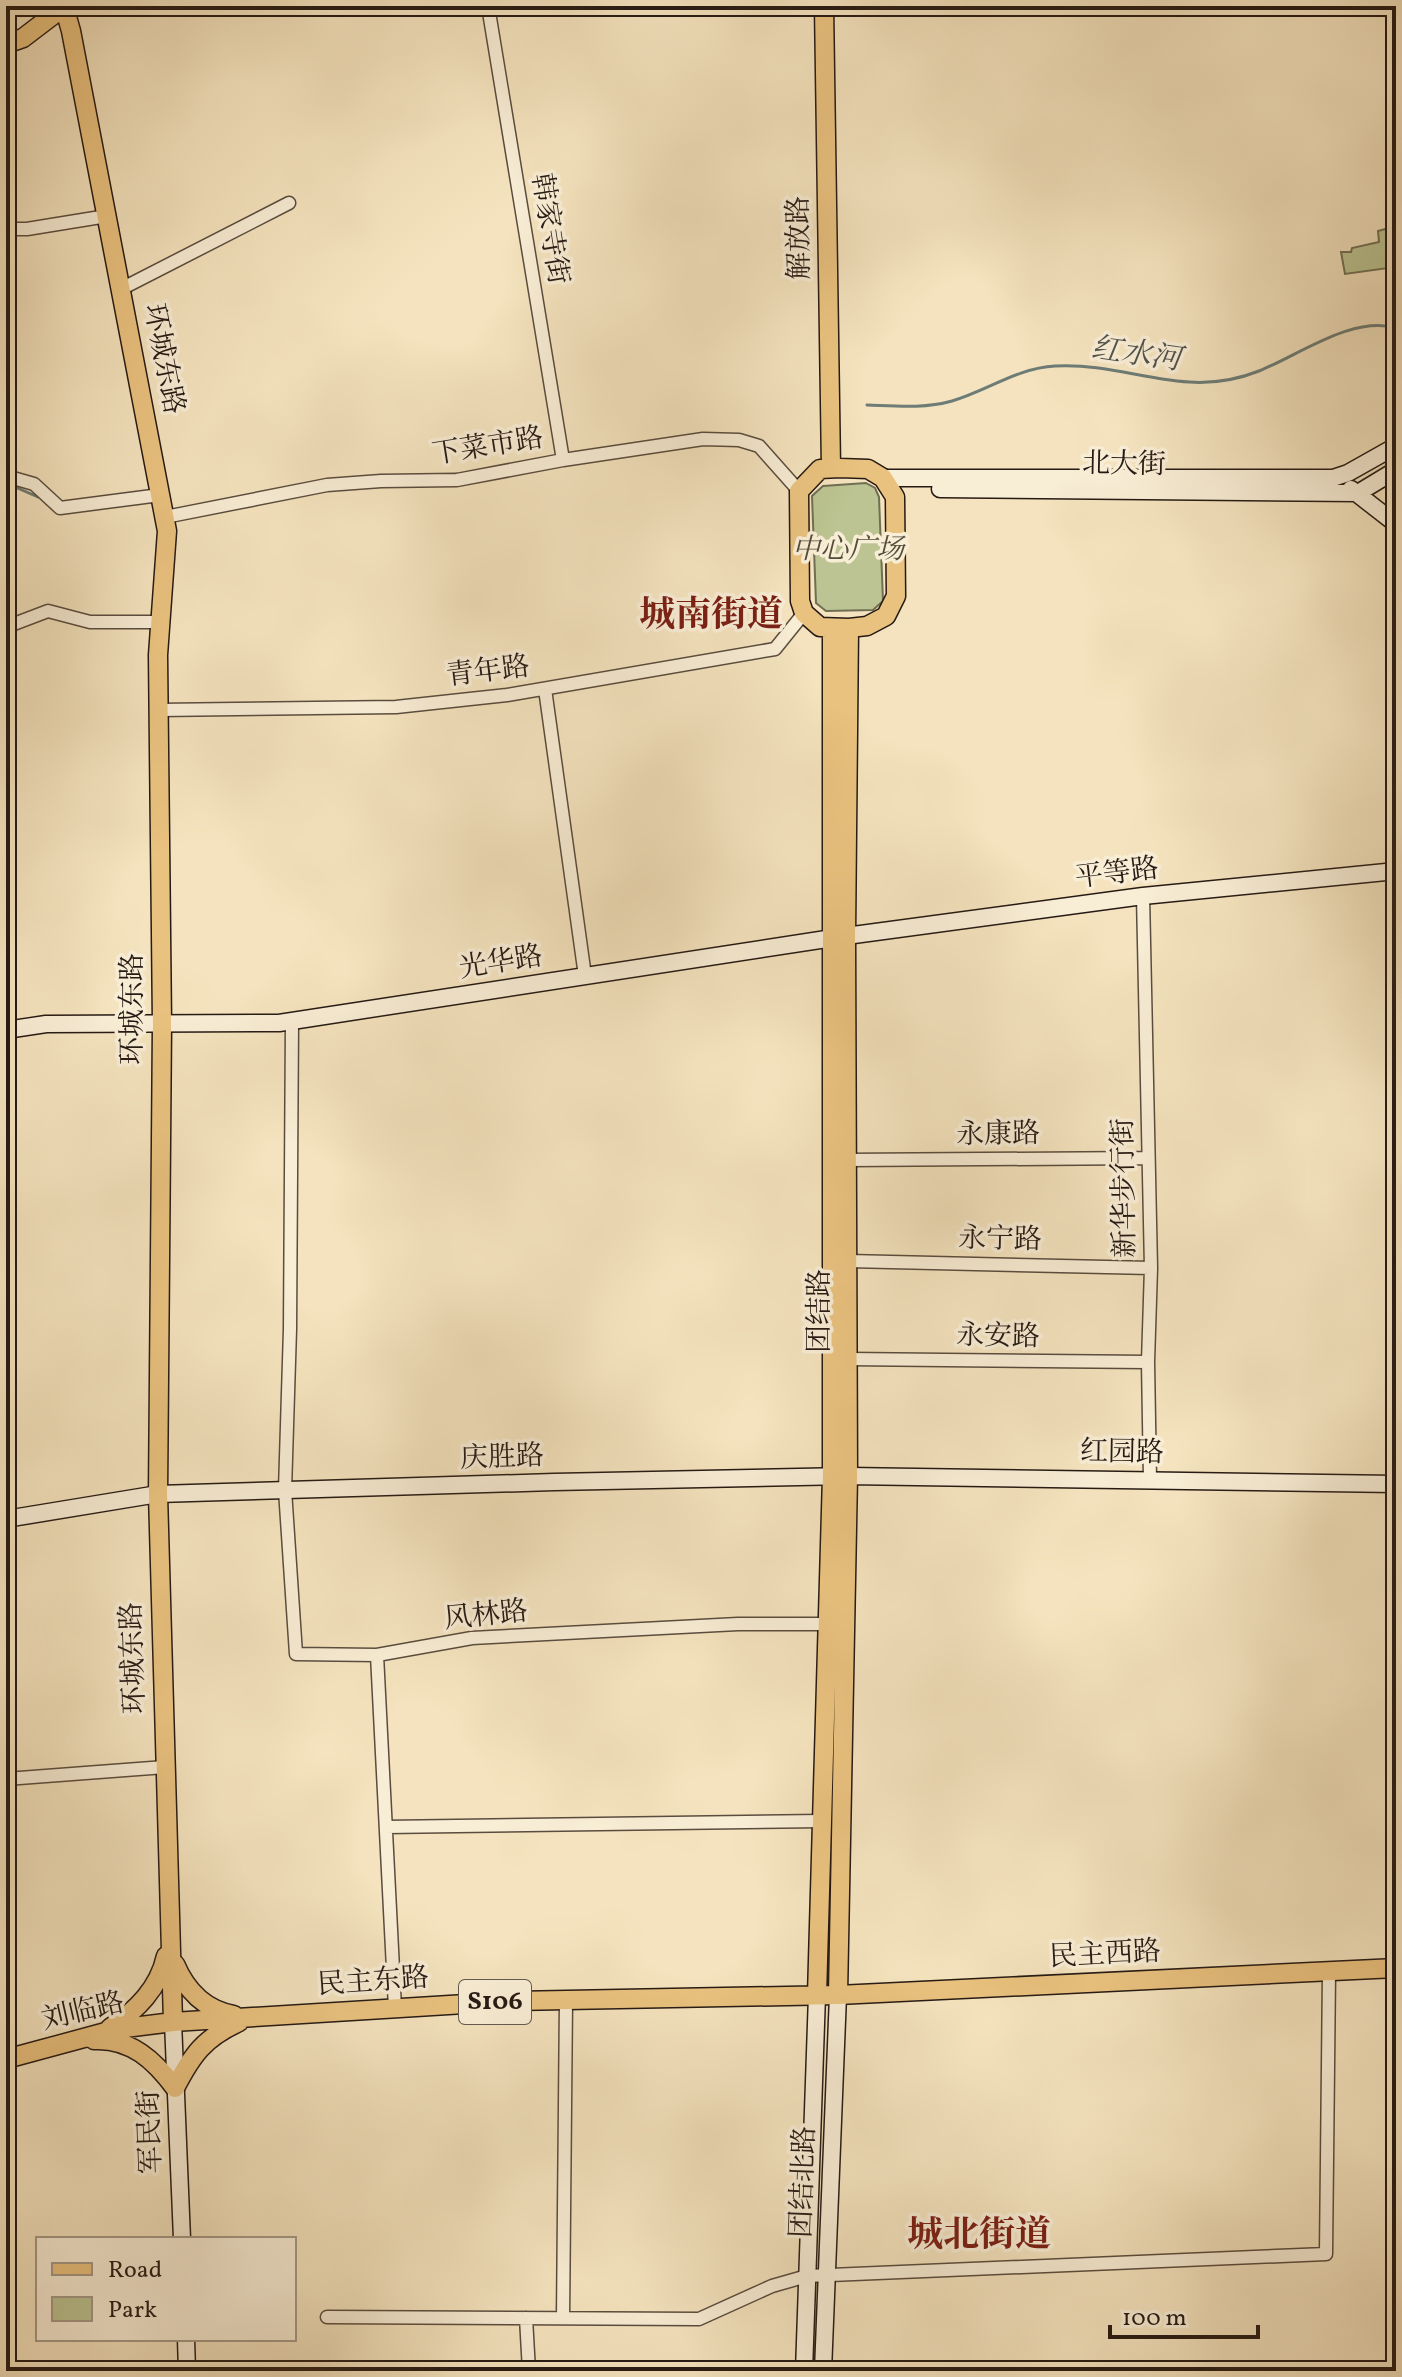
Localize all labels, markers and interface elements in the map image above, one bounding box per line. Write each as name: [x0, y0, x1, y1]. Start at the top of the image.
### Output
street label: 韩家寺街: [521, 171, 577, 287]
street label: 解放路: [780, 196, 820, 280]
street label: 环城东路: [133, 300, 193, 418]
water label: 红水河: [1089, 328, 1188, 383]
street label: 下菜市路: [430, 419, 546, 475]
street label: 北大街: [1082, 445, 1166, 485]
park label: 中心广场: [792, 531, 906, 570]
district label: 城南街道: [639, 592, 783, 642]
street label: 青年路: [444, 648, 532, 696]
street label: 平等路: [1073, 850, 1161, 898]
street label: 光华路: [456, 937, 546, 989]
street label: 环城东路: [114, 953, 153, 1065]
street label: 永康路: [956, 1115, 1040, 1155]
street label: 新华步行街: [1104, 1118, 1146, 1258]
street label: 永宁路: [958, 1220, 1042, 1260]
street label: 团结路: [801, 1269, 840, 1353]
street label: 永安路: [956, 1317, 1040, 1357]
street label: 红园路: [1080, 1433, 1164, 1473]
street label: 庆胜路: [459, 1437, 545, 1479]
street label: 风林路: [442, 1592, 530, 1640]
street label: 环城东路: [113, 1601, 155, 1715]
street label: 民主西路: [1048, 1933, 1162, 1977]
street label: 民主东路: [316, 1959, 430, 2005]
road number: S106: [459, 1980, 531, 2024]
street label: 刘临路: [38, 1984, 128, 2040]
street label: 军民街: [130, 2089, 172, 2175]
street label: 团结北路: [783, 2125, 825, 2239]
district label: 城北街道: [907, 2212, 1051, 2262]
legend: [36, 2237, 296, 2341]
text: Road: [108, 2254, 162, 2288]
scale bar: [1110, 2289, 1258, 2339]
text: Park: [108, 2294, 157, 2328]
text: 100 m: [1122, 2302, 1187, 2336]

